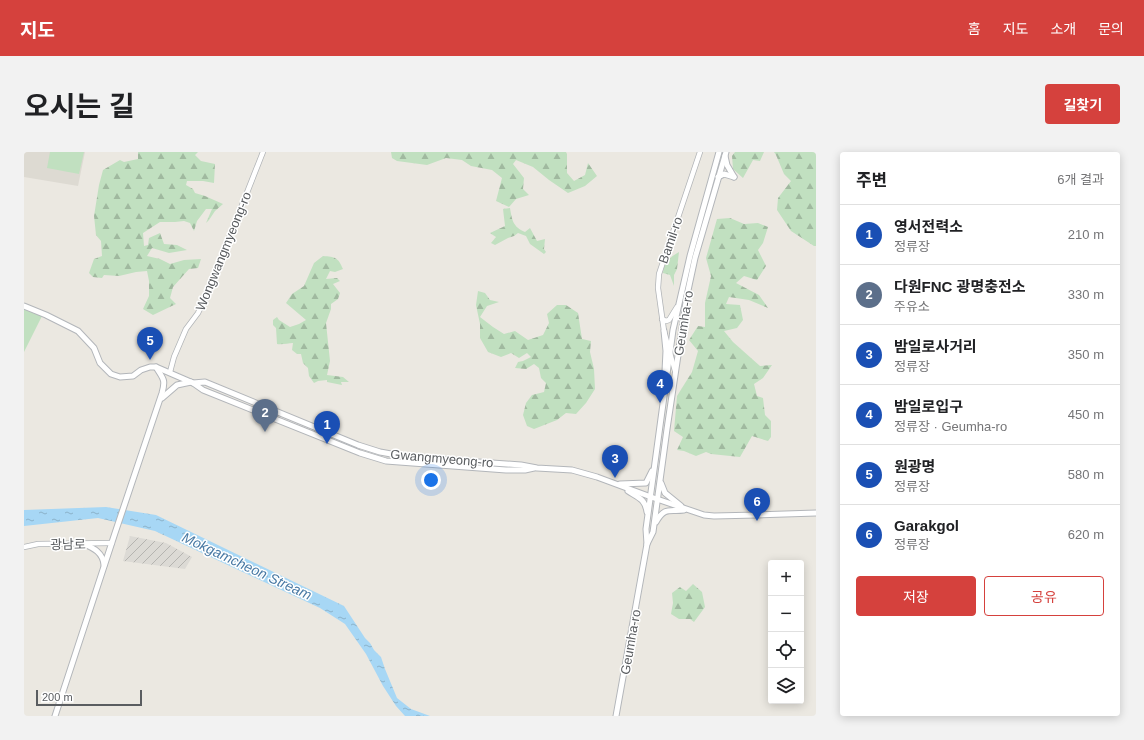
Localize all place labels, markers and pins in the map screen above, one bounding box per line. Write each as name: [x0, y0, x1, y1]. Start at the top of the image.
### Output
pin: 5: [137, 327, 163, 360]
pin: 4: [647, 370, 673, 403]
pin: 2: [252, 399, 278, 432]
pin: 1: [314, 411, 340, 444]
pin: 3: [602, 445, 628, 478]
pin: 6: [744, 488, 770, 521]

